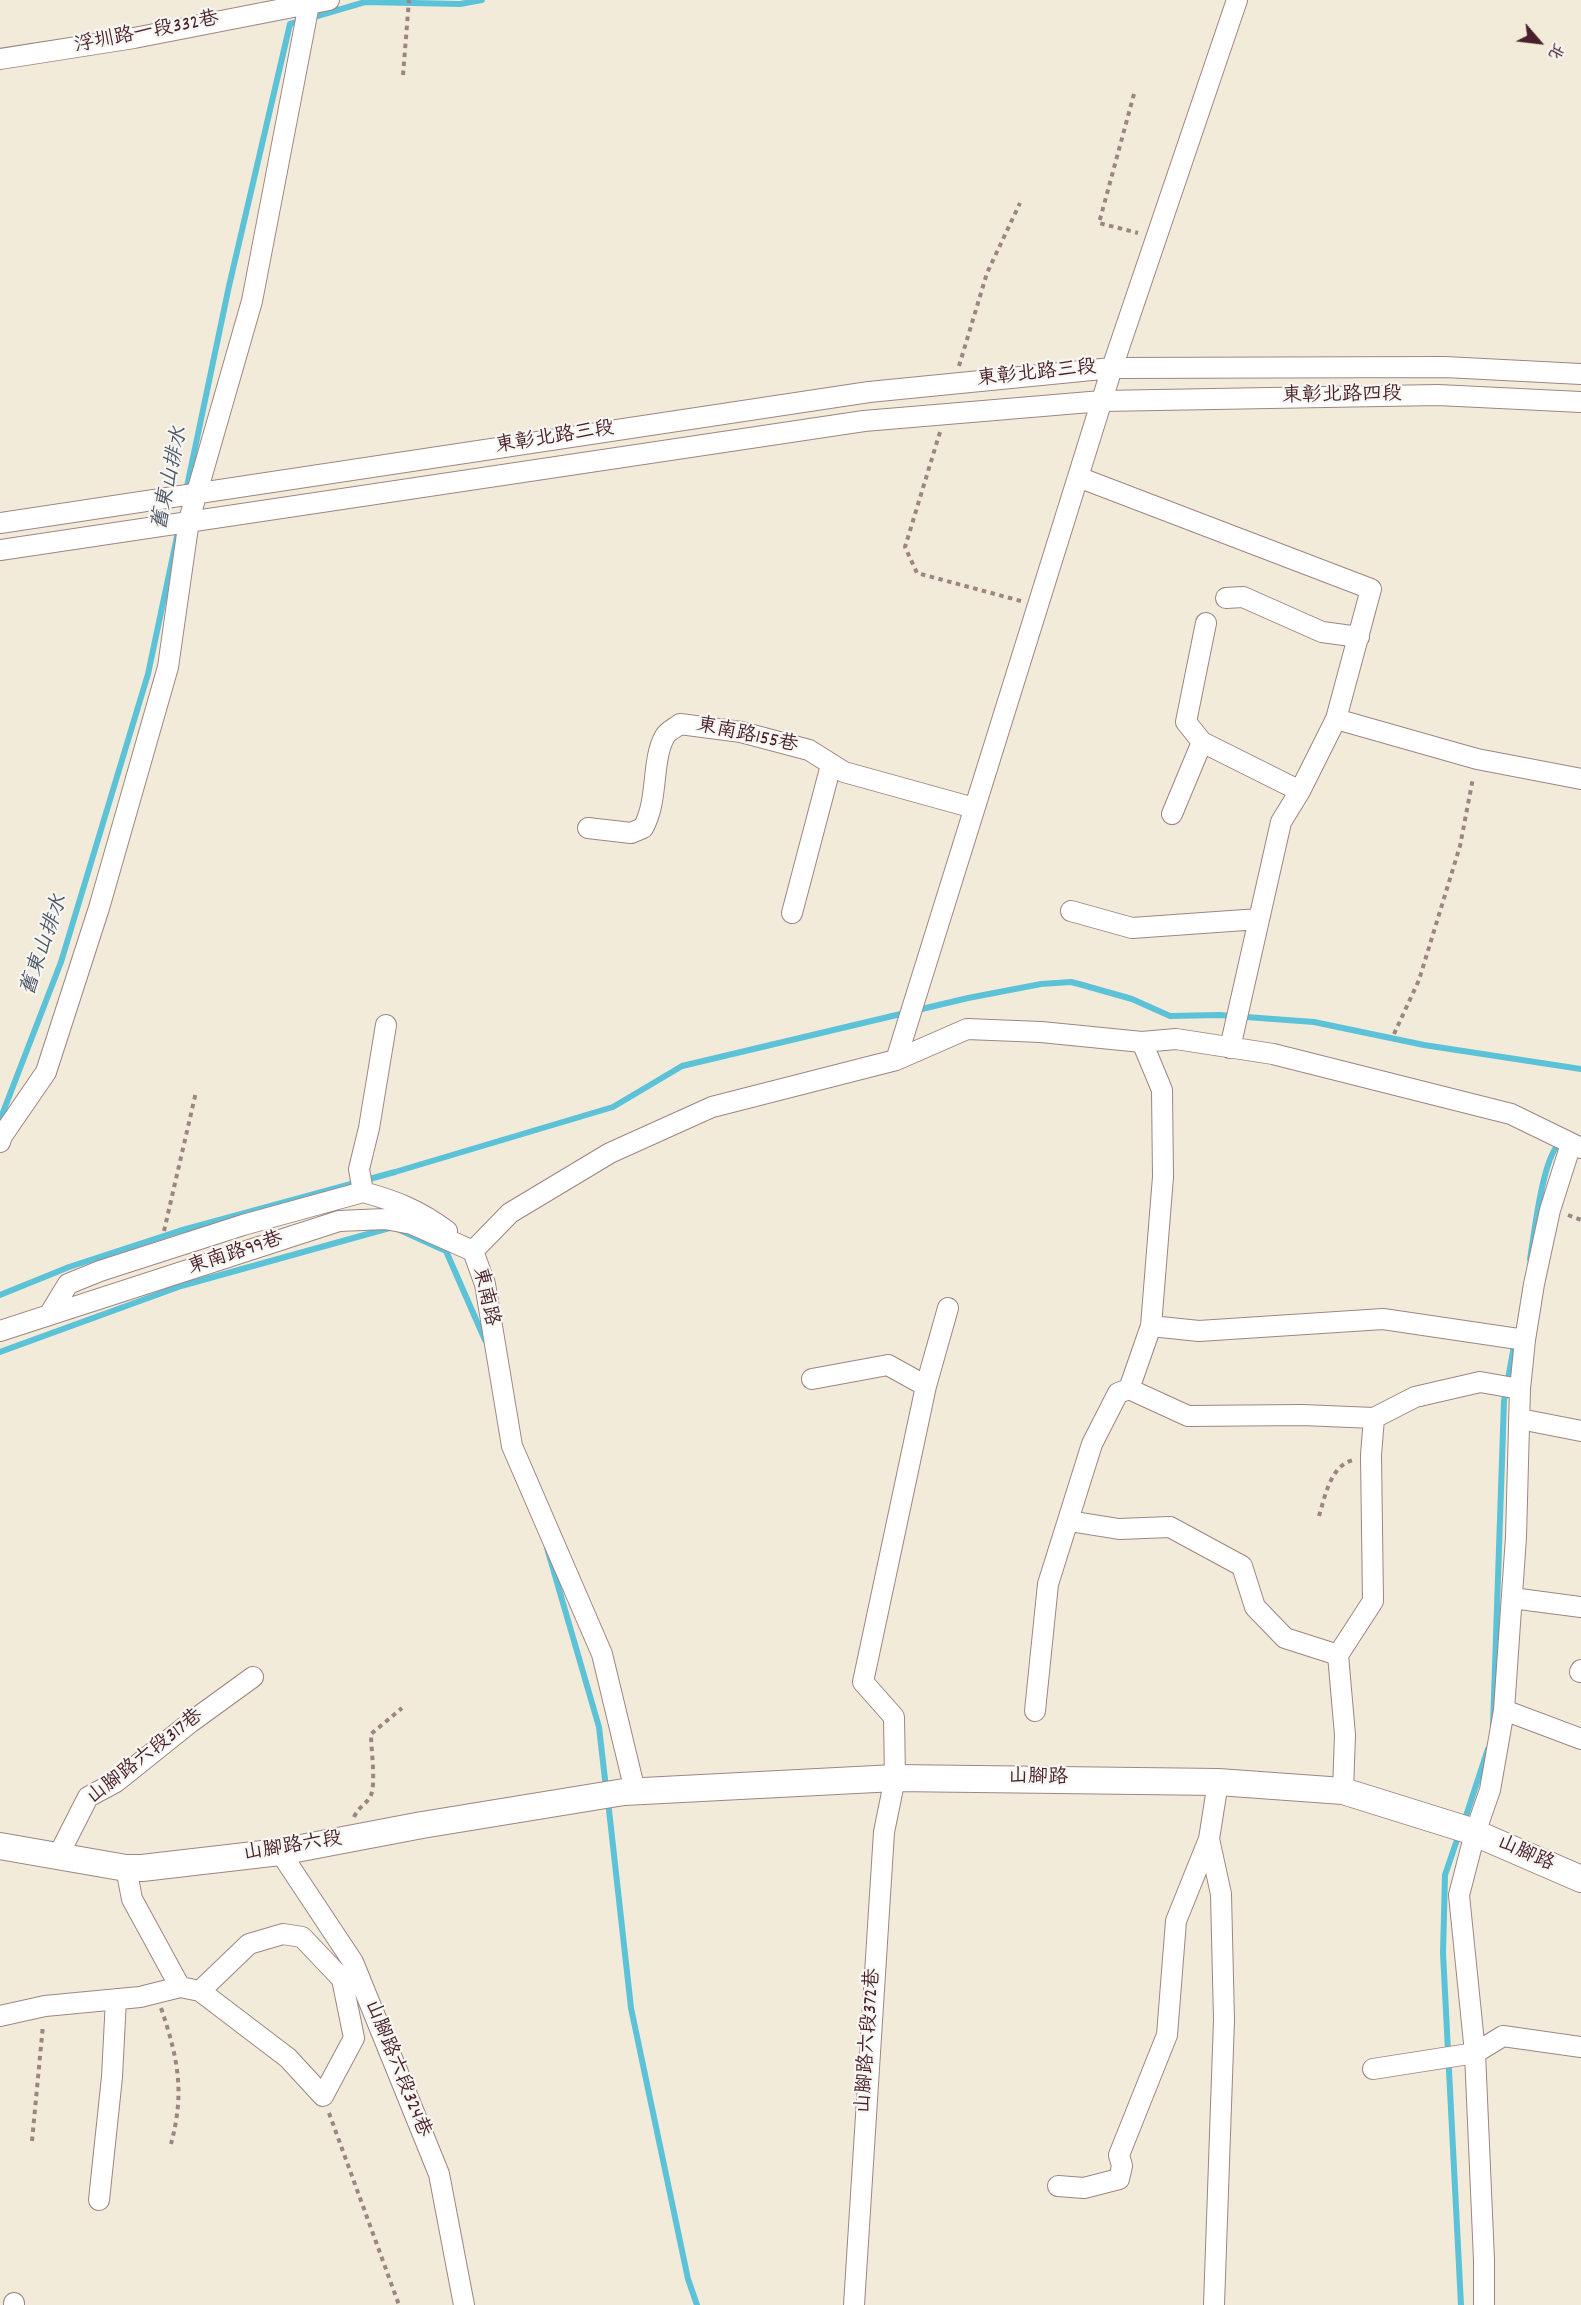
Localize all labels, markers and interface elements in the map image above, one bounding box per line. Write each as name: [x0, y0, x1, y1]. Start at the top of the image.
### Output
street label: 浮圳路一段332巷: [73, 8, 221, 60]
north arrow: [1509, 12, 1569, 72]
text: 北: [1541, 38, 1569, 63]
street label: 東彰北路三段: [976, 357, 1098, 393]
street label: 東彰北路四段: [1282, 384, 1402, 410]
street label: 東彰北路三段: [494, 418, 616, 460]
water label: 舊東山排水: [149, 425, 195, 533]
street label: 東南路155巷: [694, 715, 800, 759]
water label: 舊東山排水: [17, 892, 75, 1000]
street label: 東南路99巷: [186, 1228, 286, 1282]
street label: 東南路: [466, 1265, 502, 1329]
street label: 山腳路六段317巷: [83, 1705, 209, 1811]
street label: 山腳路: [1008, 1766, 1068, 1792]
street label: 山腳路六段: [242, 1828, 344, 1868]
street label: 山腳路: [1493, 1832, 1557, 1878]
street label: 山腳路六段372巷: [853, 1968, 887, 2114]
street label: 山腳路六段324巷: [358, 1997, 434, 2141]

